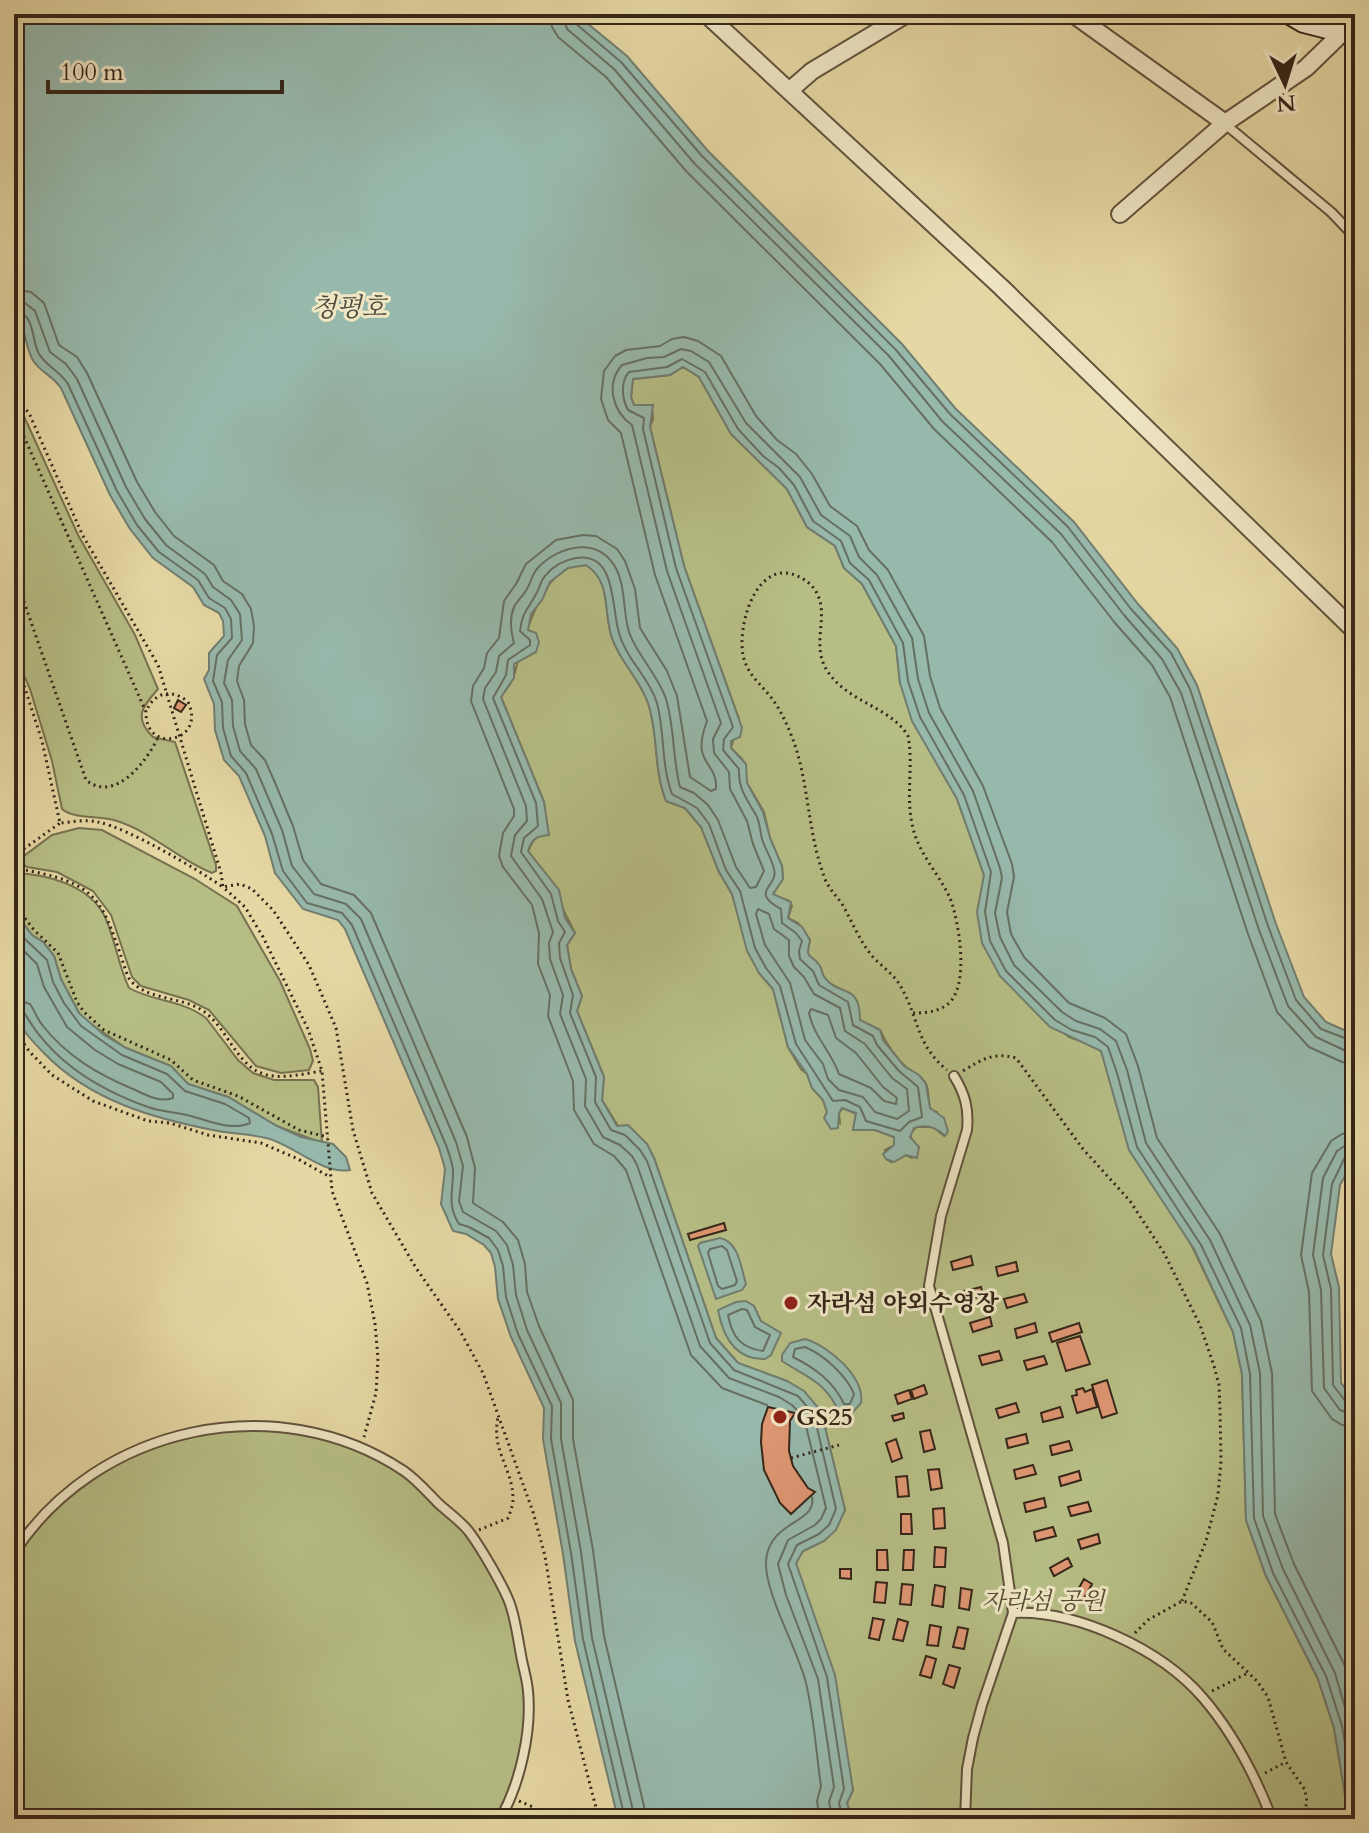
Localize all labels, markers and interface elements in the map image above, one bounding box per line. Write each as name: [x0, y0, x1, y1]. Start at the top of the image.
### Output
scale bar: [48, 44, 282, 94]
north arrow: [1245, 44, 1325, 124]
text: 100 m: [60, 56, 124, 89]
text: N: [1276, 87, 1297, 119]
water label: 청평호: [311, 290, 389, 325]
place label: 자라섬 야외수영장: [807, 1287, 1000, 1320]
marker: 자라섬 야외수영장: [782, 1294, 800, 1312]
place label: GS25: [796, 1401, 853, 1434]
marker: GS25: [771, 1408, 789, 1426]
park label: 자라섬 공원: [982, 1585, 1106, 1618]

